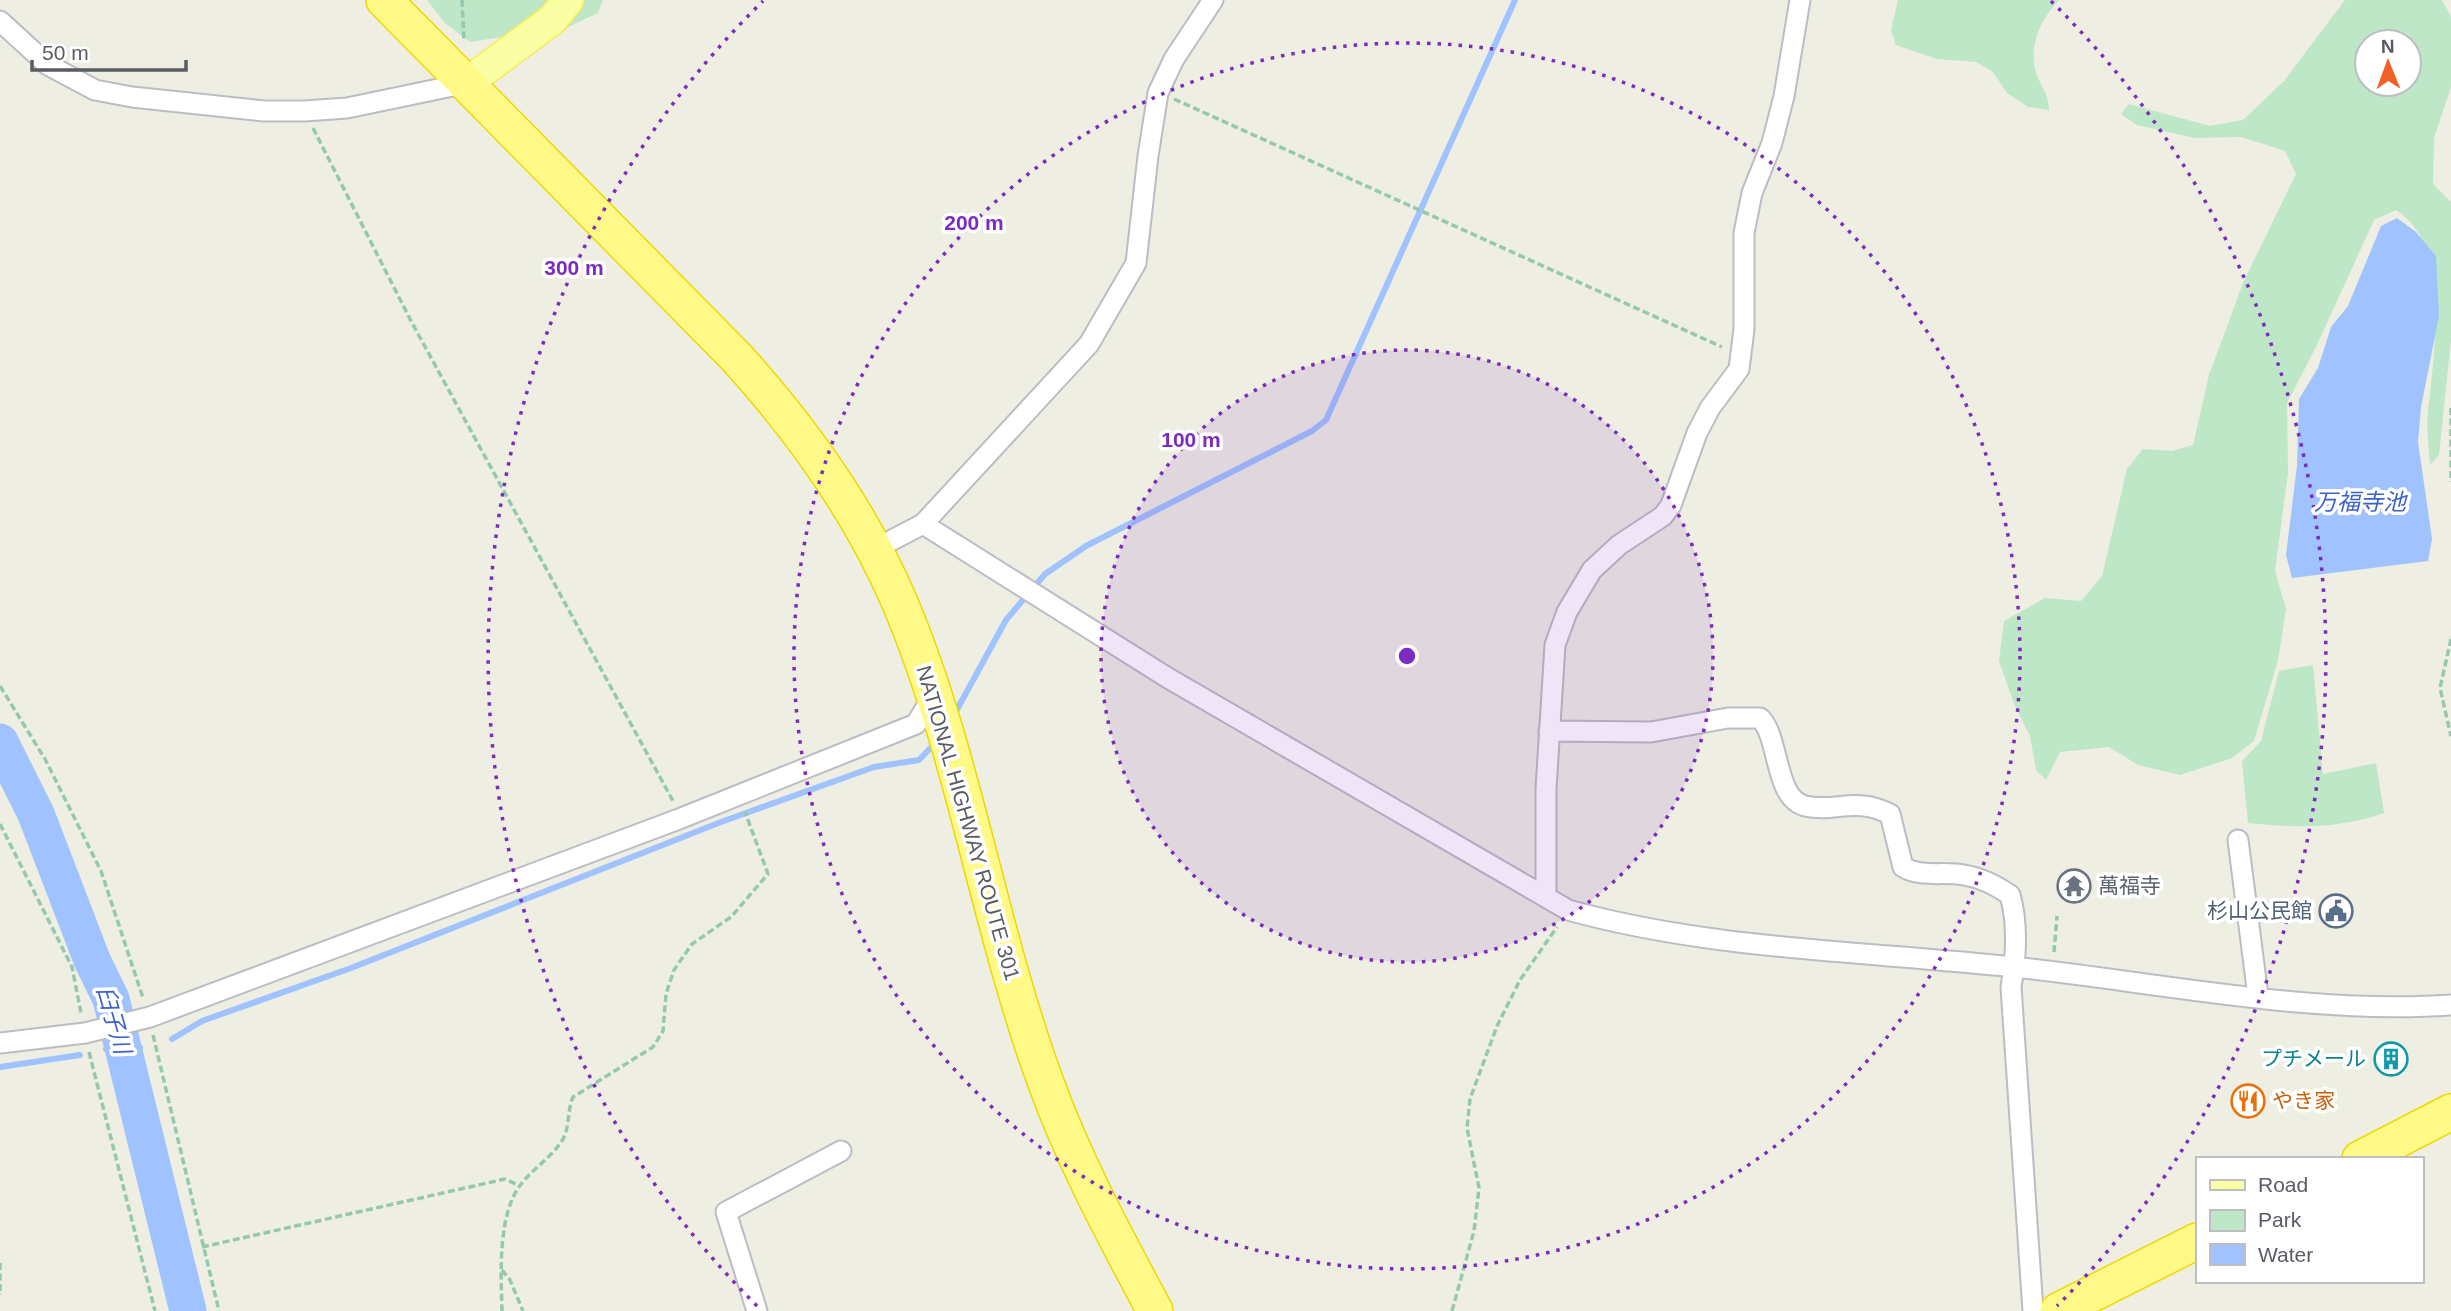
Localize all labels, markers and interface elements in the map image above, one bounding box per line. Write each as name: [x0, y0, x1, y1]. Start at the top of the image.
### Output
scale bar: [32, 28, 186, 72]
north arrow: [2353, 28, 2423, 98]
text: N: [2381, 36, 2395, 57]
text: 50 m: [42, 41, 89, 64]
text: 200 m: [944, 211, 1004, 234]
text: 300 m: [544, 256, 604, 279]
text: 100 m: [1161, 428, 1221, 451]
water label: 万福寺池: [2314, 489, 2408, 515]
centre of rings: [1395, 644, 1419, 668]
street label: NATIONAL HIGHWAY ROUTE 301: [912, 663, 1025, 983]
temple icon: 萬福寺: [2055, 867, 2093, 905]
place label: 萬福寺: [2098, 874, 2161, 897]
public building icon: 杉山公民館: [2317, 892, 2355, 930]
place label: 杉山公民館: [2207, 899, 2312, 922]
water label: 臼子川: [92, 983, 137, 1060]
building icon: プチメール: [2372, 1040, 2410, 1078]
place label: プチメール: [2261, 1047, 2366, 1070]
restaurant icon: やき家: [2229, 1082, 2267, 1120]
place label: やき家: [2272, 1089, 2335, 1112]
legend: [2196, 1157, 2423, 1283]
text: Road: [2258, 1173, 2308, 1196]
text: Park: [2258, 1208, 2302, 1231]
text: Water: [2258, 1243, 2313, 1266]

